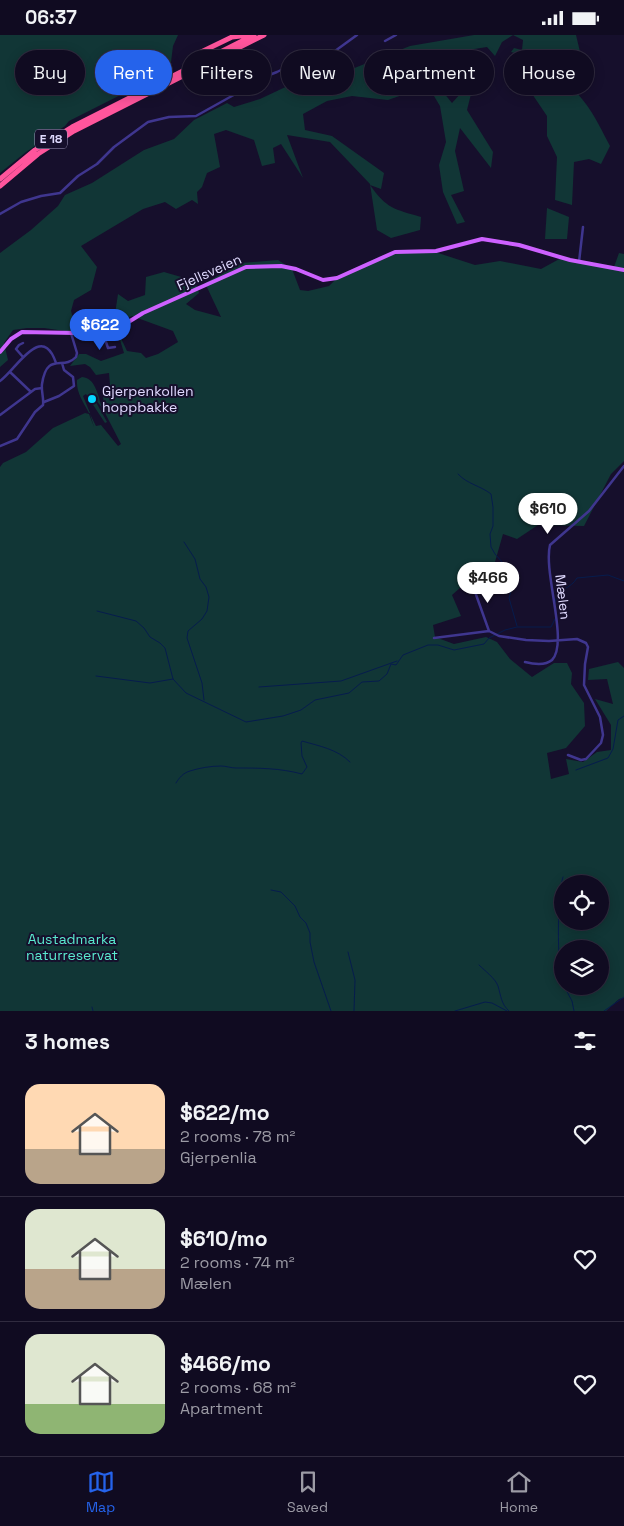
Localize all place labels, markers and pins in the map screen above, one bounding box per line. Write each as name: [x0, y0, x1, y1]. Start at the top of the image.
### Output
pin: $622: [70, 309, 130, 351]
place label: Gjerpenkollen hoppbakke: [102, 382, 194, 416]
marker: Gjerpenkollen hoppbakke: [86, 393, 98, 405]
pin: $610: [518, 493, 578, 535]
pin: $466: [458, 561, 518, 604]

